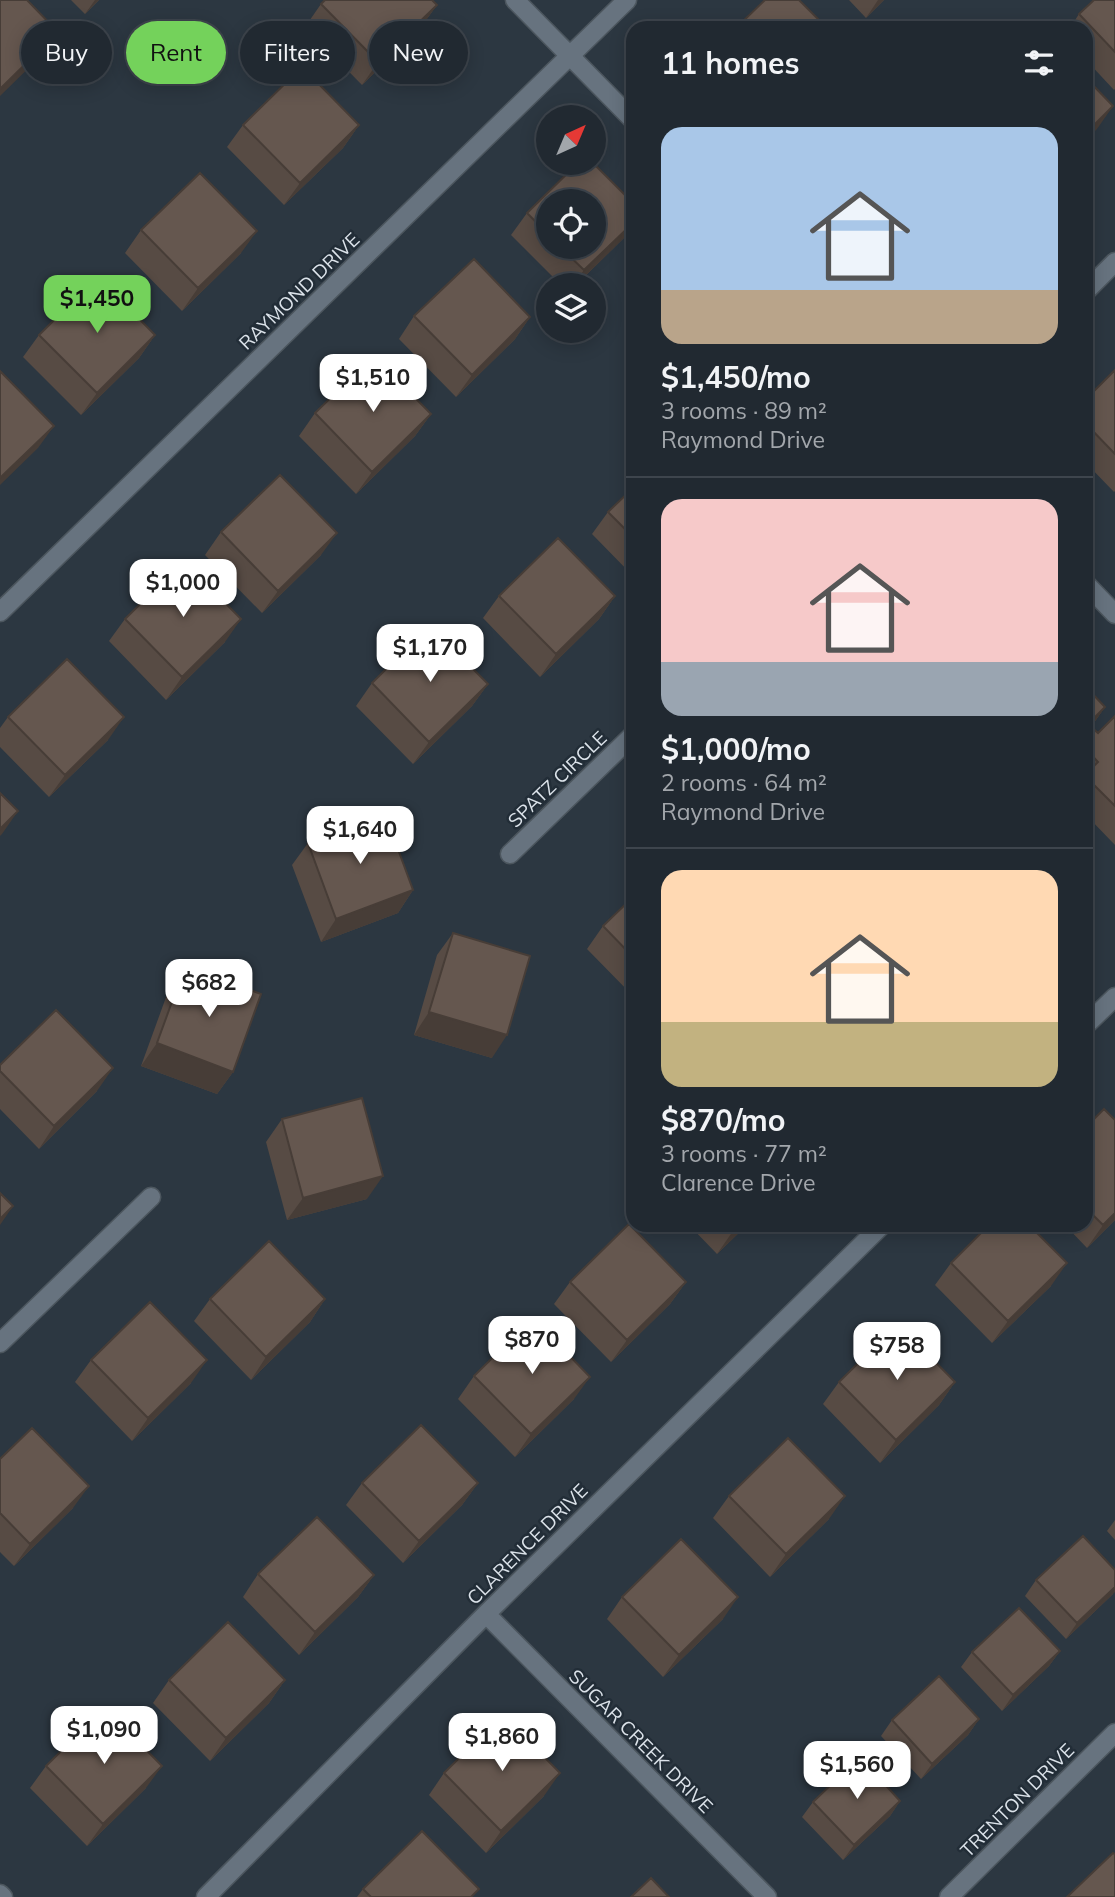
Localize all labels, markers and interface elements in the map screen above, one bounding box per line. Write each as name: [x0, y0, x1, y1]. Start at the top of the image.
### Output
chip: Buy: [21, 21, 112, 84]
chip: Rent: [126, 21, 226, 84]
chip: Filters: [240, 21, 355, 84]
chip: New: [369, 21, 468, 84]
text: 11 homes: [661, 44, 800, 82]
icon: filters: [1020, 44, 1058, 82]
north arrow: [536, 105, 606, 175]
map controls: [536, 105, 606, 343]
icon: home: [797, 173, 923, 299]
button: locate: [536, 189, 606, 259]
street label: RAYMOND DRIVE: [234, 227, 364, 355]
button: layers: [536, 273, 606, 343]
pin: $1,450: [40, 276, 154, 335]
text: $1,450: [60, 283, 134, 312]
pin: $1,510: [316, 354, 430, 414]
text: $1,450/mo: [661, 358, 811, 396]
text: $1,510: [336, 362, 410, 391]
text: 3 rooms · 89 m²: [661, 396, 827, 425]
text: Raymond Drive: [661, 425, 825, 454]
icon: home: [797, 545, 923, 671]
pin: $1,000: [126, 560, 240, 619]
text: $1,000: [146, 567, 220, 596]
pin: $1,170: [373, 624, 487, 684]
text: $1,170: [393, 632, 467, 661]
street label: SPATZ CIRCLE: [502, 726, 612, 832]
text: $1,000/mo: [661, 730, 811, 768]
text: 2 rooms · 64 m²: [661, 768, 827, 797]
text: Raymond Drive: [661, 797, 825, 826]
pin: $1,640: [303, 806, 417, 866]
text: $1,640: [323, 814, 397, 843]
icon: home: [797, 916, 923, 1042]
pin: $682: [168, 960, 250, 1019]
text: $682: [181, 967, 237, 996]
text: $870/mo: [661, 1101, 785, 1139]
text: 3 rooms · 77 m²: [661, 1139, 827, 1168]
text: Clarence Drive: [661, 1168, 815, 1197]
pin: $870: [491, 1316, 573, 1376]
pin: $758: [856, 1322, 938, 1382]
text: $870: [504, 1324, 560, 1353]
text: $758: [869, 1330, 925, 1359]
street label: CLARENCE DRIVE: [461, 1478, 593, 1610]
street label: SUGAR CREEK DRIVE: [564, 1664, 718, 1818]
pin: $1,090: [47, 1706, 161, 1766]
text: $1,090: [67, 1714, 141, 1743]
pin: $1,860: [445, 1714, 559, 1773]
text: $1,860: [465, 1721, 539, 1750]
street label: TRENTON DRIVE: [955, 1738, 1079, 1862]
pin: $1,560: [800, 1742, 914, 1801]
text: $1,560: [820, 1749, 894, 1778]

